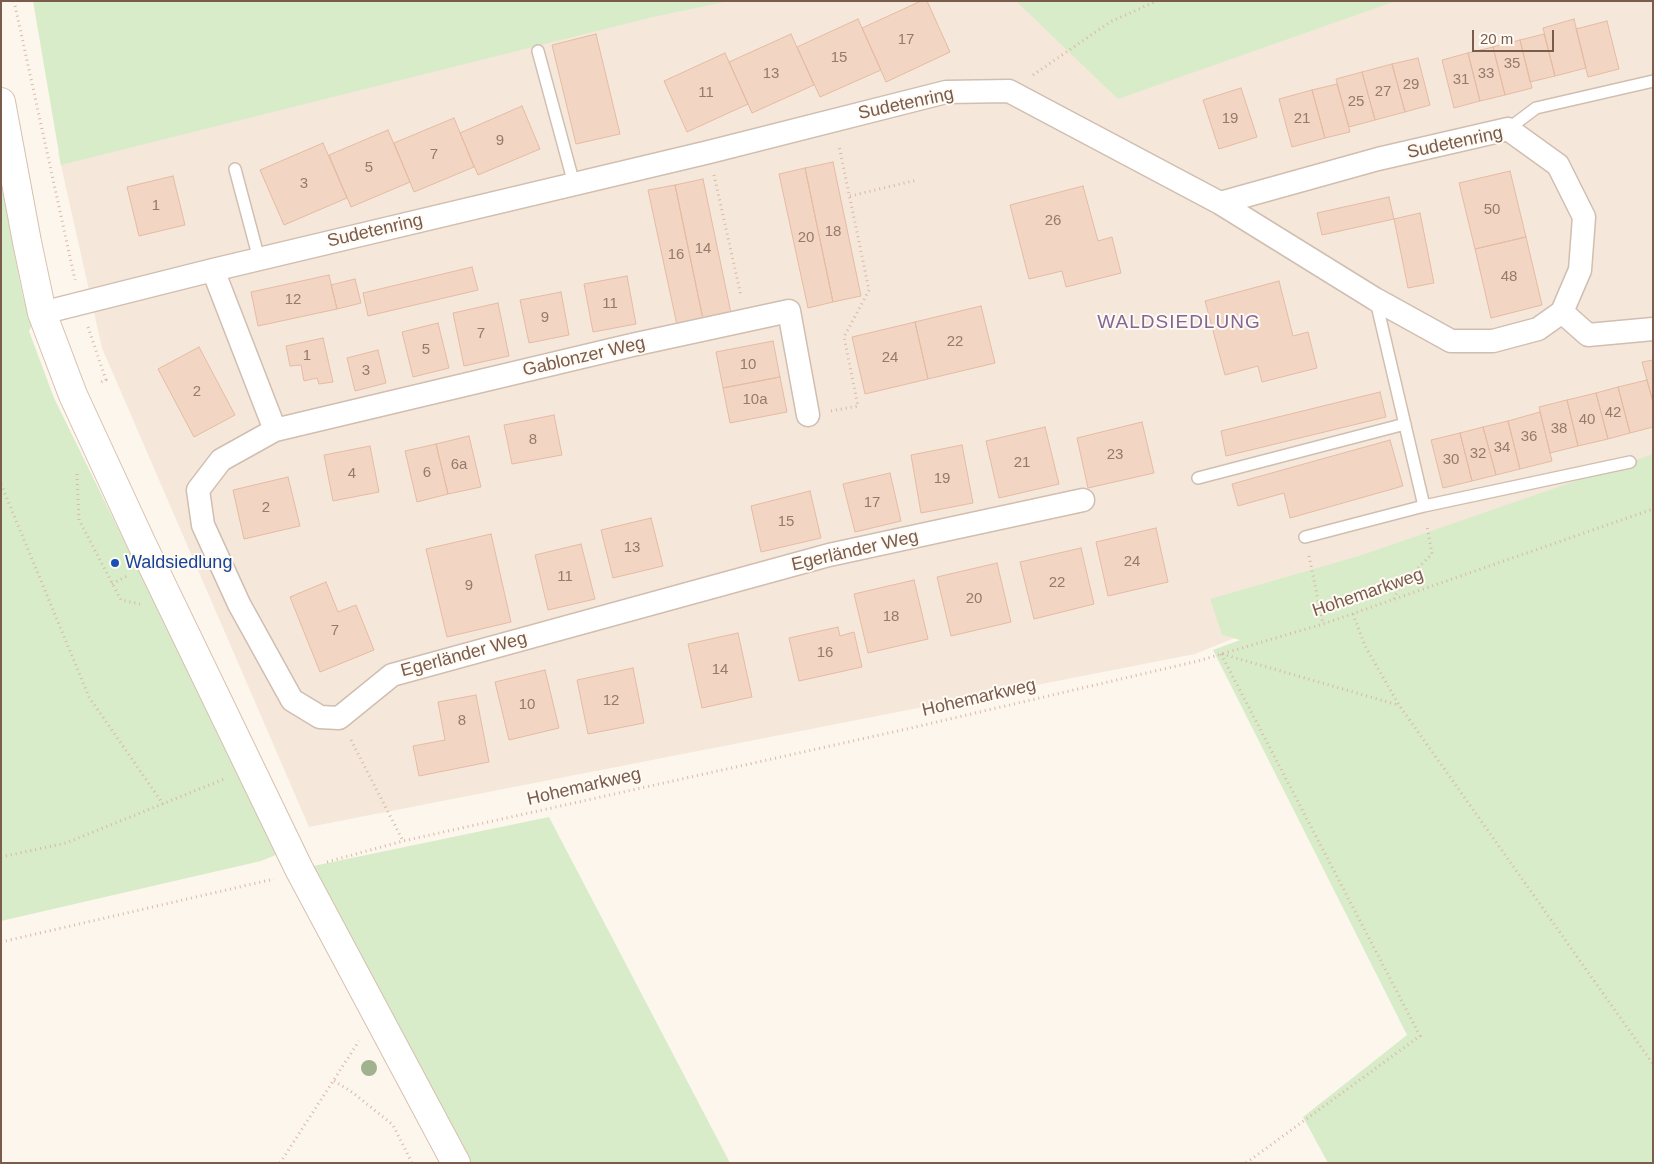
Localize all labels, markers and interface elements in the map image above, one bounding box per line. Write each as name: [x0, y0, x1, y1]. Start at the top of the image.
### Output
scale bar: [1474, 20, 1556, 52]
text: 20 m: [1480, 30, 1513, 47]
house number: 17: [898, 31, 914, 49]
house number: 15: [831, 49, 847, 67]
house number: 35: [1504, 55, 1520, 73]
house number: 13: [763, 65, 779, 83]
house number: 33: [1478, 65, 1494, 83]
house number: 31: [1453, 71, 1469, 89]
house number: 29: [1403, 76, 1419, 94]
street label: Sudetenring: [856, 83, 956, 125]
house number: 27: [1375, 83, 1391, 101]
house number: 11: [698, 84, 714, 102]
house number: 25: [1348, 93, 1364, 111]
house number: 19: [1222, 110, 1238, 128]
house number: 21: [1294, 110, 1310, 128]
street label: Sudetenring: [1405, 122, 1505, 164]
house number: 9: [496, 132, 504, 150]
house number: 7: [430, 146, 438, 164]
house number: 5: [365, 159, 373, 177]
house number: 3: [300, 175, 308, 193]
house number: 1: [152, 197, 160, 215]
house number: 50: [1484, 201, 1500, 219]
street label: Sudetenring: [325, 210, 425, 252]
house number: 26: [1045, 212, 1061, 230]
house number: 18: [825, 223, 841, 241]
house number: 20: [798, 229, 814, 247]
house number: 14: [695, 240, 711, 258]
house number: 16: [668, 246, 684, 264]
house number: 48: [1501, 268, 1517, 286]
house number: 12: [285, 291, 301, 309]
house number: 11: [602, 295, 618, 313]
house number: 9: [541, 309, 549, 327]
district label: WALDSIEDLUNG: [1096, 312, 1262, 334]
house number: 7: [477, 325, 485, 343]
street label: Gablonzer Weg: [521, 332, 647, 382]
house number: 22: [947, 333, 963, 351]
house number: 5: [422, 341, 430, 359]
house number: 1: [303, 347, 311, 365]
house number: 24: [882, 349, 898, 367]
house number: 10: [740, 356, 756, 374]
house number: 3: [362, 362, 370, 380]
house number: 2: [193, 383, 201, 401]
house number: 10a: [742, 391, 768, 409]
house number: 42: [1605, 404, 1621, 422]
house number: 40: [1579, 411, 1595, 429]
house number: 38: [1551, 420, 1567, 438]
house number: 36: [1521, 428, 1537, 446]
house number: 8: [529, 431, 537, 449]
house number: 34: [1494, 439, 1510, 457]
house number: 32: [1470, 445, 1486, 463]
house number: 23: [1107, 446, 1123, 464]
house number: 30: [1443, 451, 1459, 469]
house number: 21: [1014, 454, 1030, 472]
house number: 6a: [451, 456, 467, 474]
house number: 6: [423, 464, 431, 482]
house number: 4: [348, 465, 356, 483]
house number: 19: [934, 470, 950, 488]
house number: 17: [864, 494, 880, 512]
house number: 2: [262, 499, 270, 517]
house number: 15: [778, 513, 794, 531]
street label: Egerländer Weg: [789, 526, 921, 576]
house number: 13: [624, 539, 640, 557]
place label: Waldsiedlung: [125, 552, 232, 574]
house number: 24: [1124, 553, 1140, 571]
marker: Waldsiedlung: [109, 557, 121, 569]
street label: Hohemarkweg: [1310, 564, 1426, 622]
house number: 11: [557, 568, 573, 586]
house number: 22: [1049, 574, 1065, 592]
house number: 9: [465, 577, 473, 595]
house number: 20: [966, 590, 982, 608]
house number: 18: [883, 608, 899, 626]
house number: 7: [331, 622, 339, 640]
street label: Egerländer Weg: [399, 628, 529, 682]
house number: 16: [817, 644, 833, 662]
house number: 14: [712, 661, 728, 679]
street label: Hohemarkweg: [920, 674, 1038, 722]
house number: 12: [603, 692, 619, 710]
house number: 10: [519, 696, 535, 714]
house number: 8: [458, 712, 466, 730]
street label: Hohemarkweg: [525, 763, 643, 811]

